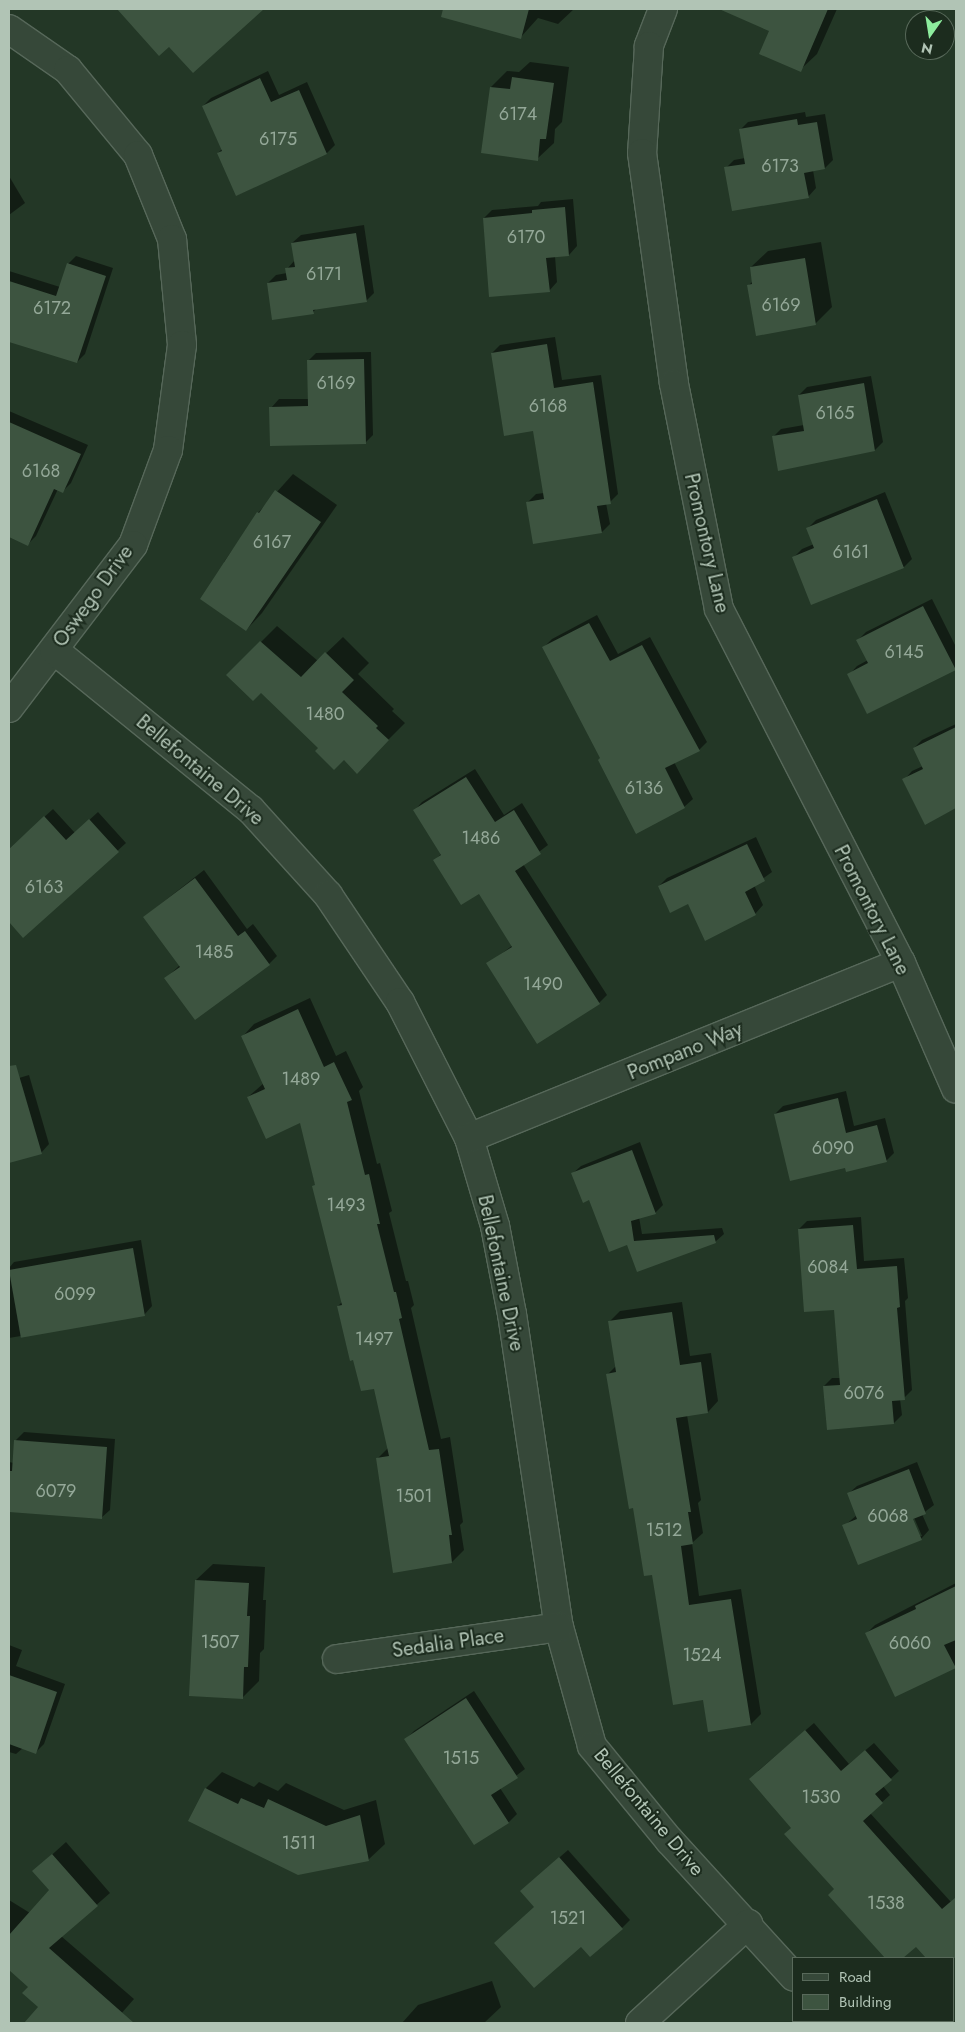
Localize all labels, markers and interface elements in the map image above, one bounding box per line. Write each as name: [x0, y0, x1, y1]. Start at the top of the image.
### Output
north arrow: [905, 10, 955, 60]
text: N: [919, 38, 935, 60]
house number: 6174: [499, 103, 537, 125]
house number: 6175: [259, 128, 297, 150]
house number: 6173: [761, 155, 799, 177]
house number: 6170: [507, 226, 545, 248]
house number: 6171: [306, 263, 342, 285]
house number: 6169: [761, 294, 801, 316]
house number: 6172: [33, 297, 71, 319]
house number: 6169: [316, 372, 356, 394]
house number: 6168: [529, 395, 567, 417]
house number: 6165: [816, 402, 854, 424]
house number: 6168: [22, 460, 60, 482]
street label: Promontory Lane: [679, 471, 735, 615]
house number: 6167: [253, 531, 291, 553]
street label: Oswego Drive: [48, 540, 138, 652]
house number: 6161: [833, 541, 869, 563]
house number: 6145: [884, 641, 924, 663]
house number: 1480: [305, 703, 345, 725]
street label: Bellefontaine Drive: [131, 710, 269, 830]
house number: 6136: [625, 777, 663, 799]
house number: 1486: [462, 827, 500, 849]
street label: Promontory Lane: [829, 841, 915, 979]
house number: 6163: [25, 876, 63, 898]
house number: 1485: [195, 941, 233, 963]
house number: 1490: [523, 973, 563, 995]
street label: Pompano Way: [624, 1017, 746, 1085]
house number: 1489: [282, 1068, 320, 1090]
house number: 6090: [812, 1137, 854, 1159]
street label: Bellefontaine Drive: [473, 1193, 529, 1353]
house number: 1493: [327, 1194, 365, 1216]
house number: 6084: [807, 1256, 849, 1278]
house number: 6099: [54, 1283, 96, 1305]
house number: 1497: [355, 1328, 393, 1350]
house number: 6076: [844, 1382, 884, 1404]
house number: 6079: [36, 1480, 76, 1502]
house number: 1501: [395, 1485, 433, 1507]
house number: 6068: [867, 1505, 909, 1527]
house number: 1512: [646, 1519, 682, 1541]
street label: Sedalia Place: [391, 1623, 505, 1663]
house number: 1507: [201, 1631, 239, 1653]
house number: 6060: [889, 1632, 931, 1654]
house number: 1524: [683, 1644, 721, 1666]
street label: Bellefontaine Drive: [589, 1743, 709, 1881]
house number: 1515: [443, 1747, 479, 1769]
house number: 1530: [802, 1786, 840, 1808]
house number: 1511: [282, 1832, 316, 1854]
house number: 1538: [867, 1892, 905, 1914]
house number: 1521: [550, 1907, 586, 1929]
legend: [792, 1957, 955, 2022]
text: Road: [839, 1966, 871, 1988]
text: Building: [839, 1991, 891, 2013]

